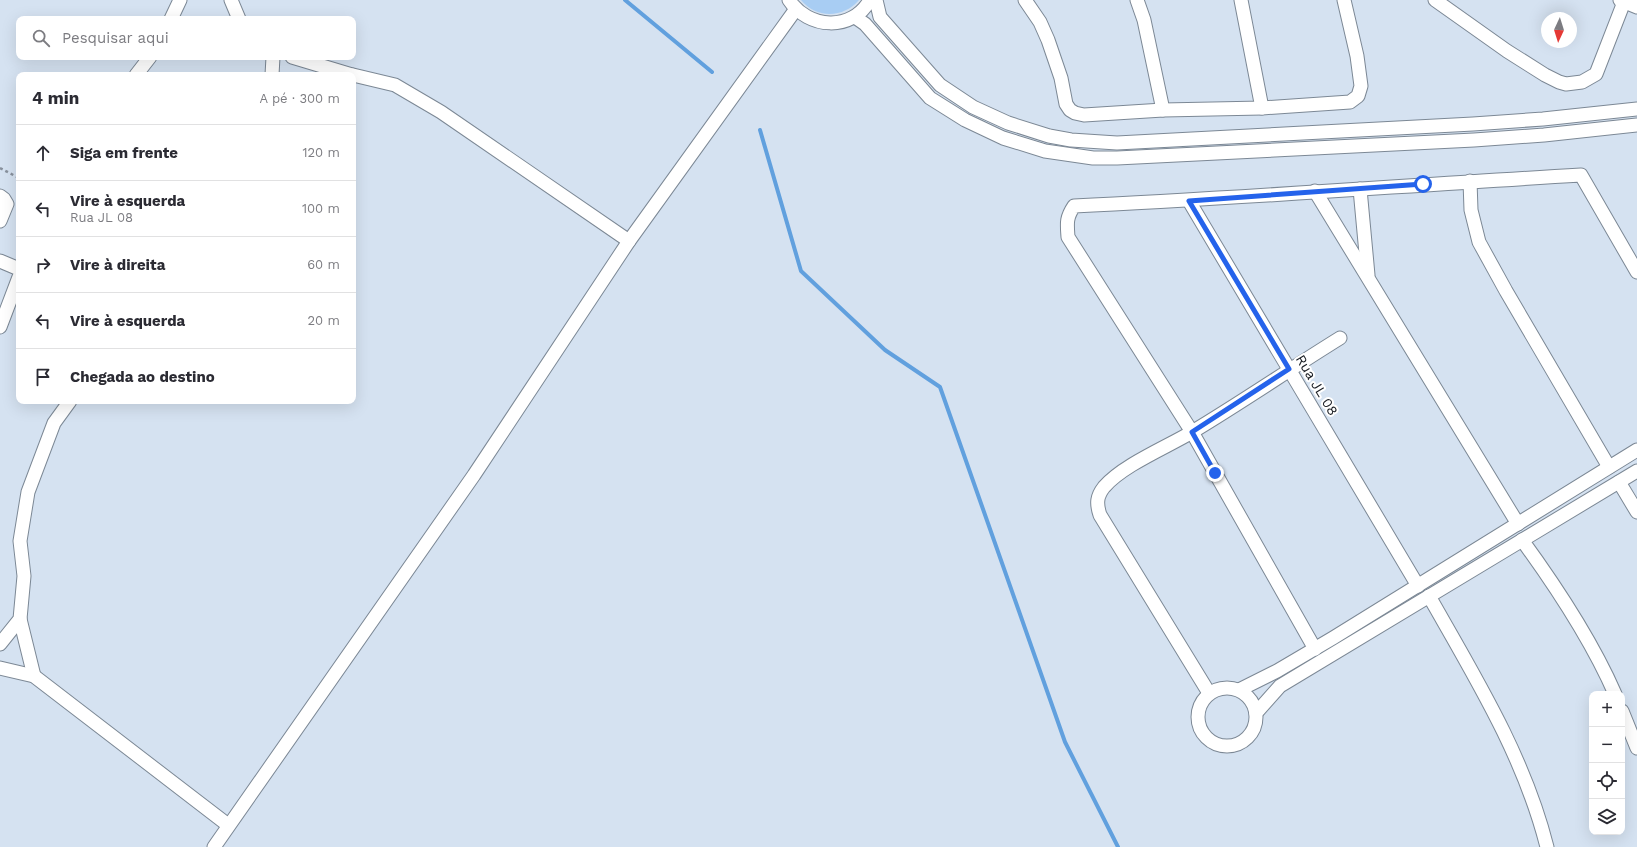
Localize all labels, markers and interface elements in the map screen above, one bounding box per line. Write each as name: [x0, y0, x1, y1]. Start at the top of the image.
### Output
north arrow: [1541, 12, 1577, 48]
search box: [16, 16, 356, 60]
icon: search: [30, 27, 52, 49]
text: Pesquisar aqui: [62, 29, 169, 47]
text: 4 min: [32, 88, 79, 108]
text: A pé · 300 m: [259, 91, 340, 106]
icon: ahead: [32, 142, 54, 164]
text: Siga em frente: [70, 144, 178, 162]
text: 120 m: [302, 145, 340, 160]
route start: [1414, 175, 1432, 193]
text: Vire à esquerda: [70, 192, 185, 210]
icon: left: [32, 198, 54, 220]
text: 100 m: [302, 201, 340, 216]
text: Rua JL 08: [70, 210, 133, 225]
icon: right: [32, 254, 54, 276]
text: Vire à direita: [70, 256, 165, 274]
text: 60 m: [307, 257, 340, 272]
icon: left: [32, 310, 54, 332]
text: Vire à esquerda: [70, 312, 185, 330]
text: 20 m: [308, 313, 340, 328]
street label: Rua JL 08: [1293, 352, 1341, 418]
icon: arrive: [32, 366, 54, 388]
text: Chegada ao destino: [70, 368, 215, 386]
route end: [1206, 464, 1224, 482]
map controls: [1589, 691, 1625, 835]
button: +: [1589, 691, 1625, 727]
button: −: [1589, 727, 1625, 763]
button: locate: [1589, 763, 1625, 799]
button: layers: [1589, 799, 1625, 835]

